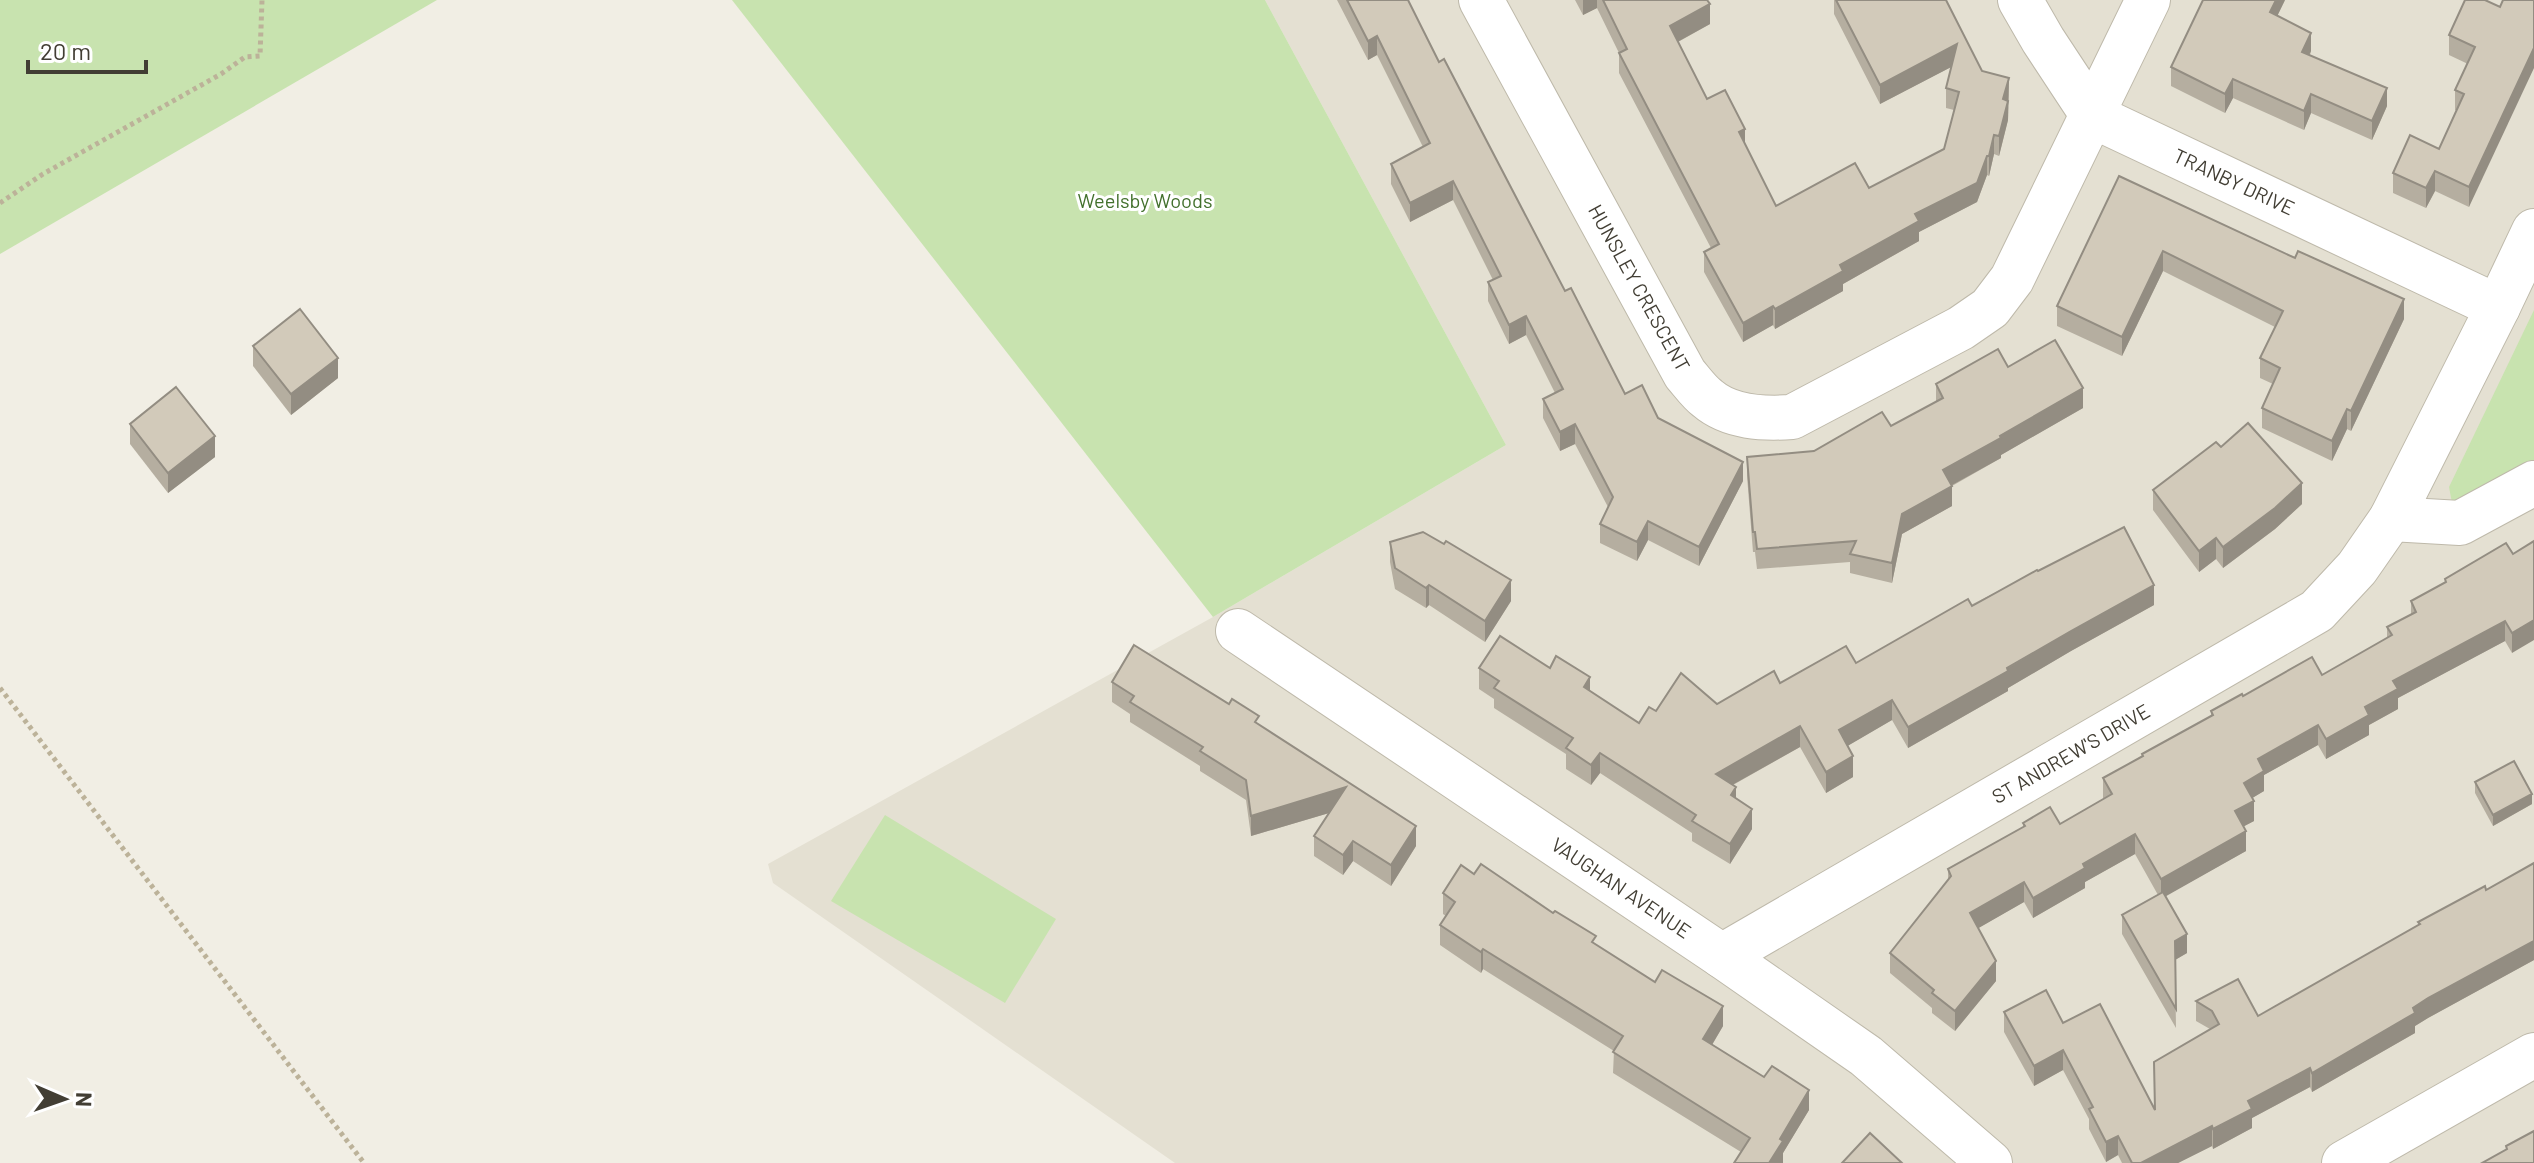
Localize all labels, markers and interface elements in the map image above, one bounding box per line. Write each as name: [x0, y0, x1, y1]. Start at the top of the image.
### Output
scale bar: [28, 24, 146, 74]
text: 20 m: [40, 36, 91, 65]
street label: TRANBY DRIVE: [2170, 143, 2299, 220]
park label: Weelsby Woods: [1078, 188, 1213, 212]
street label: HUNSLEY CRESCENT: [1584, 200, 1696, 375]
street label: ST ANDREW'S DRIVE: [1987, 698, 2154, 808]
street label: VAUGHAN AVENUE: [1547, 832, 1696, 943]
north arrow: [24, 1059, 104, 1139]
text: N: [72, 1092, 98, 1108]

